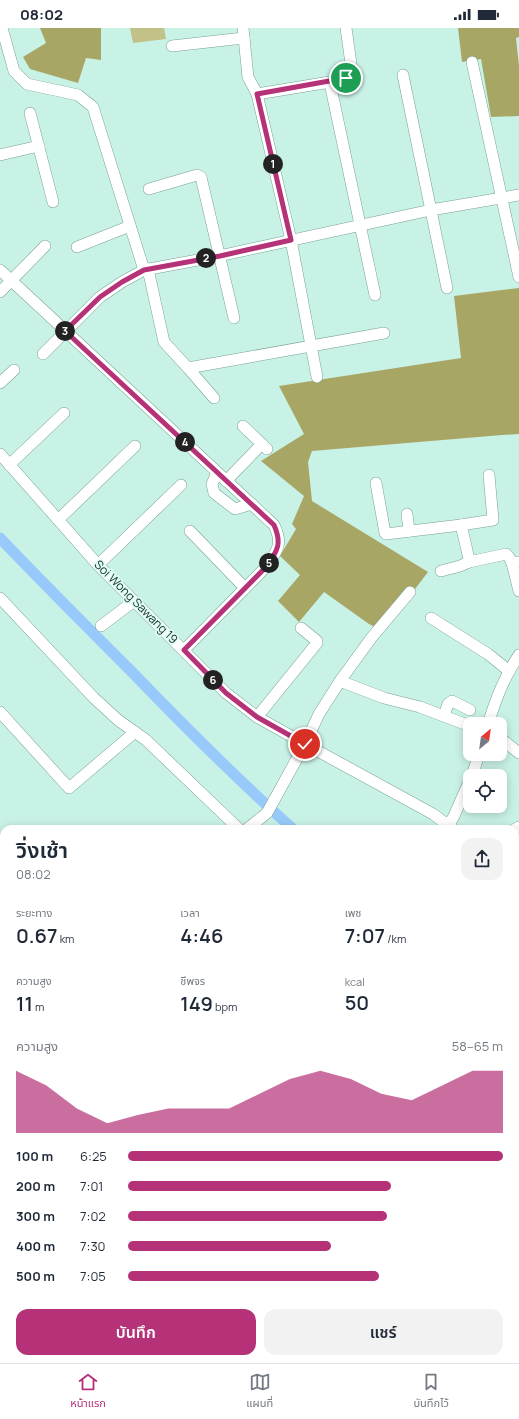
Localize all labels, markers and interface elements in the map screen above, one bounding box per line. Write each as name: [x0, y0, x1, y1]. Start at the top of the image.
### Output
text: 08:02: [20, 4, 63, 25]
pin: [329, 61, 363, 95]
icon: arrive: [335, 67, 357, 89]
pin: 1: [263, 154, 283, 174]
text: 1: [271, 156, 275, 171]
pin: 2: [196, 248, 216, 268]
text: 2: [203, 250, 209, 265]
pin: 3: [55, 321, 75, 341]
text: 3: [62, 323, 68, 338]
pin: 4: [175, 432, 195, 452]
text: 4: [182, 434, 188, 449]
pin: 5: [259, 553, 279, 573]
text: 5: [266, 555, 272, 570]
street label: Soi Wong Sawang 19: [91, 556, 182, 647]
pin: 6: [203, 670, 223, 690]
text: 6: [210, 672, 216, 687]
north arrow: [463, 717, 507, 761]
map controls: [463, 717, 507, 813]
pin: [288, 727, 322, 761]
icon: check: [294, 733, 316, 755]
button: locate: [463, 769, 507, 813]
text: วิ่งเช้า: [16, 835, 68, 865]
button: share: [461, 838, 503, 880]
text: 08:02: [16, 865, 51, 883]
text: ระยะทาง: [16, 905, 52, 920]
text: เวลา: [180, 905, 200, 920]
text: เพซ: [345, 905, 361, 920]
text: 0.67: [16, 922, 57, 949]
text: 4:46: [180, 922, 223, 949]
text: 7:07: [345, 922, 385, 949]
text: km: [57, 931, 74, 946]
text: /km: [385, 931, 406, 946]
text: ความสูง: [16, 973, 52, 988]
text: ชีพจร: [180, 973, 205, 988]
text: kcal: [345, 974, 365, 989]
text: 50: [345, 989, 369, 1016]
text: 11: [16, 990, 33, 1017]
text: 149: [180, 990, 213, 1017]
text: m: [33, 999, 44, 1014]
text: bpm: [213, 999, 237, 1014]
text: ความสูง: [16, 1037, 58, 1055]
text: 58–65 m: [452, 1037, 503, 1055]
text: 100 m: [16, 1147, 53, 1165]
text: 6:25: [80, 1147, 107, 1165]
text: 200 m: [16, 1177, 55, 1195]
text: 7:01: [80, 1177, 103, 1195]
text: 300 m: [16, 1207, 55, 1225]
text: 7:02: [80, 1207, 106, 1225]
text: 400 m: [16, 1237, 55, 1255]
text: 7:30: [80, 1237, 106, 1255]
text: 500 m: [16, 1267, 55, 1285]
text: 7:05: [80, 1267, 106, 1285]
button: บันทึก: [16, 1309, 256, 1355]
button: แชร์: [264, 1309, 503, 1355]
tab: หน้าแรก: [70, 1371, 106, 1412]
tab: แผนที่: [246, 1371, 273, 1412]
tab: บันทึกไว้: [413, 1371, 449, 1412]

